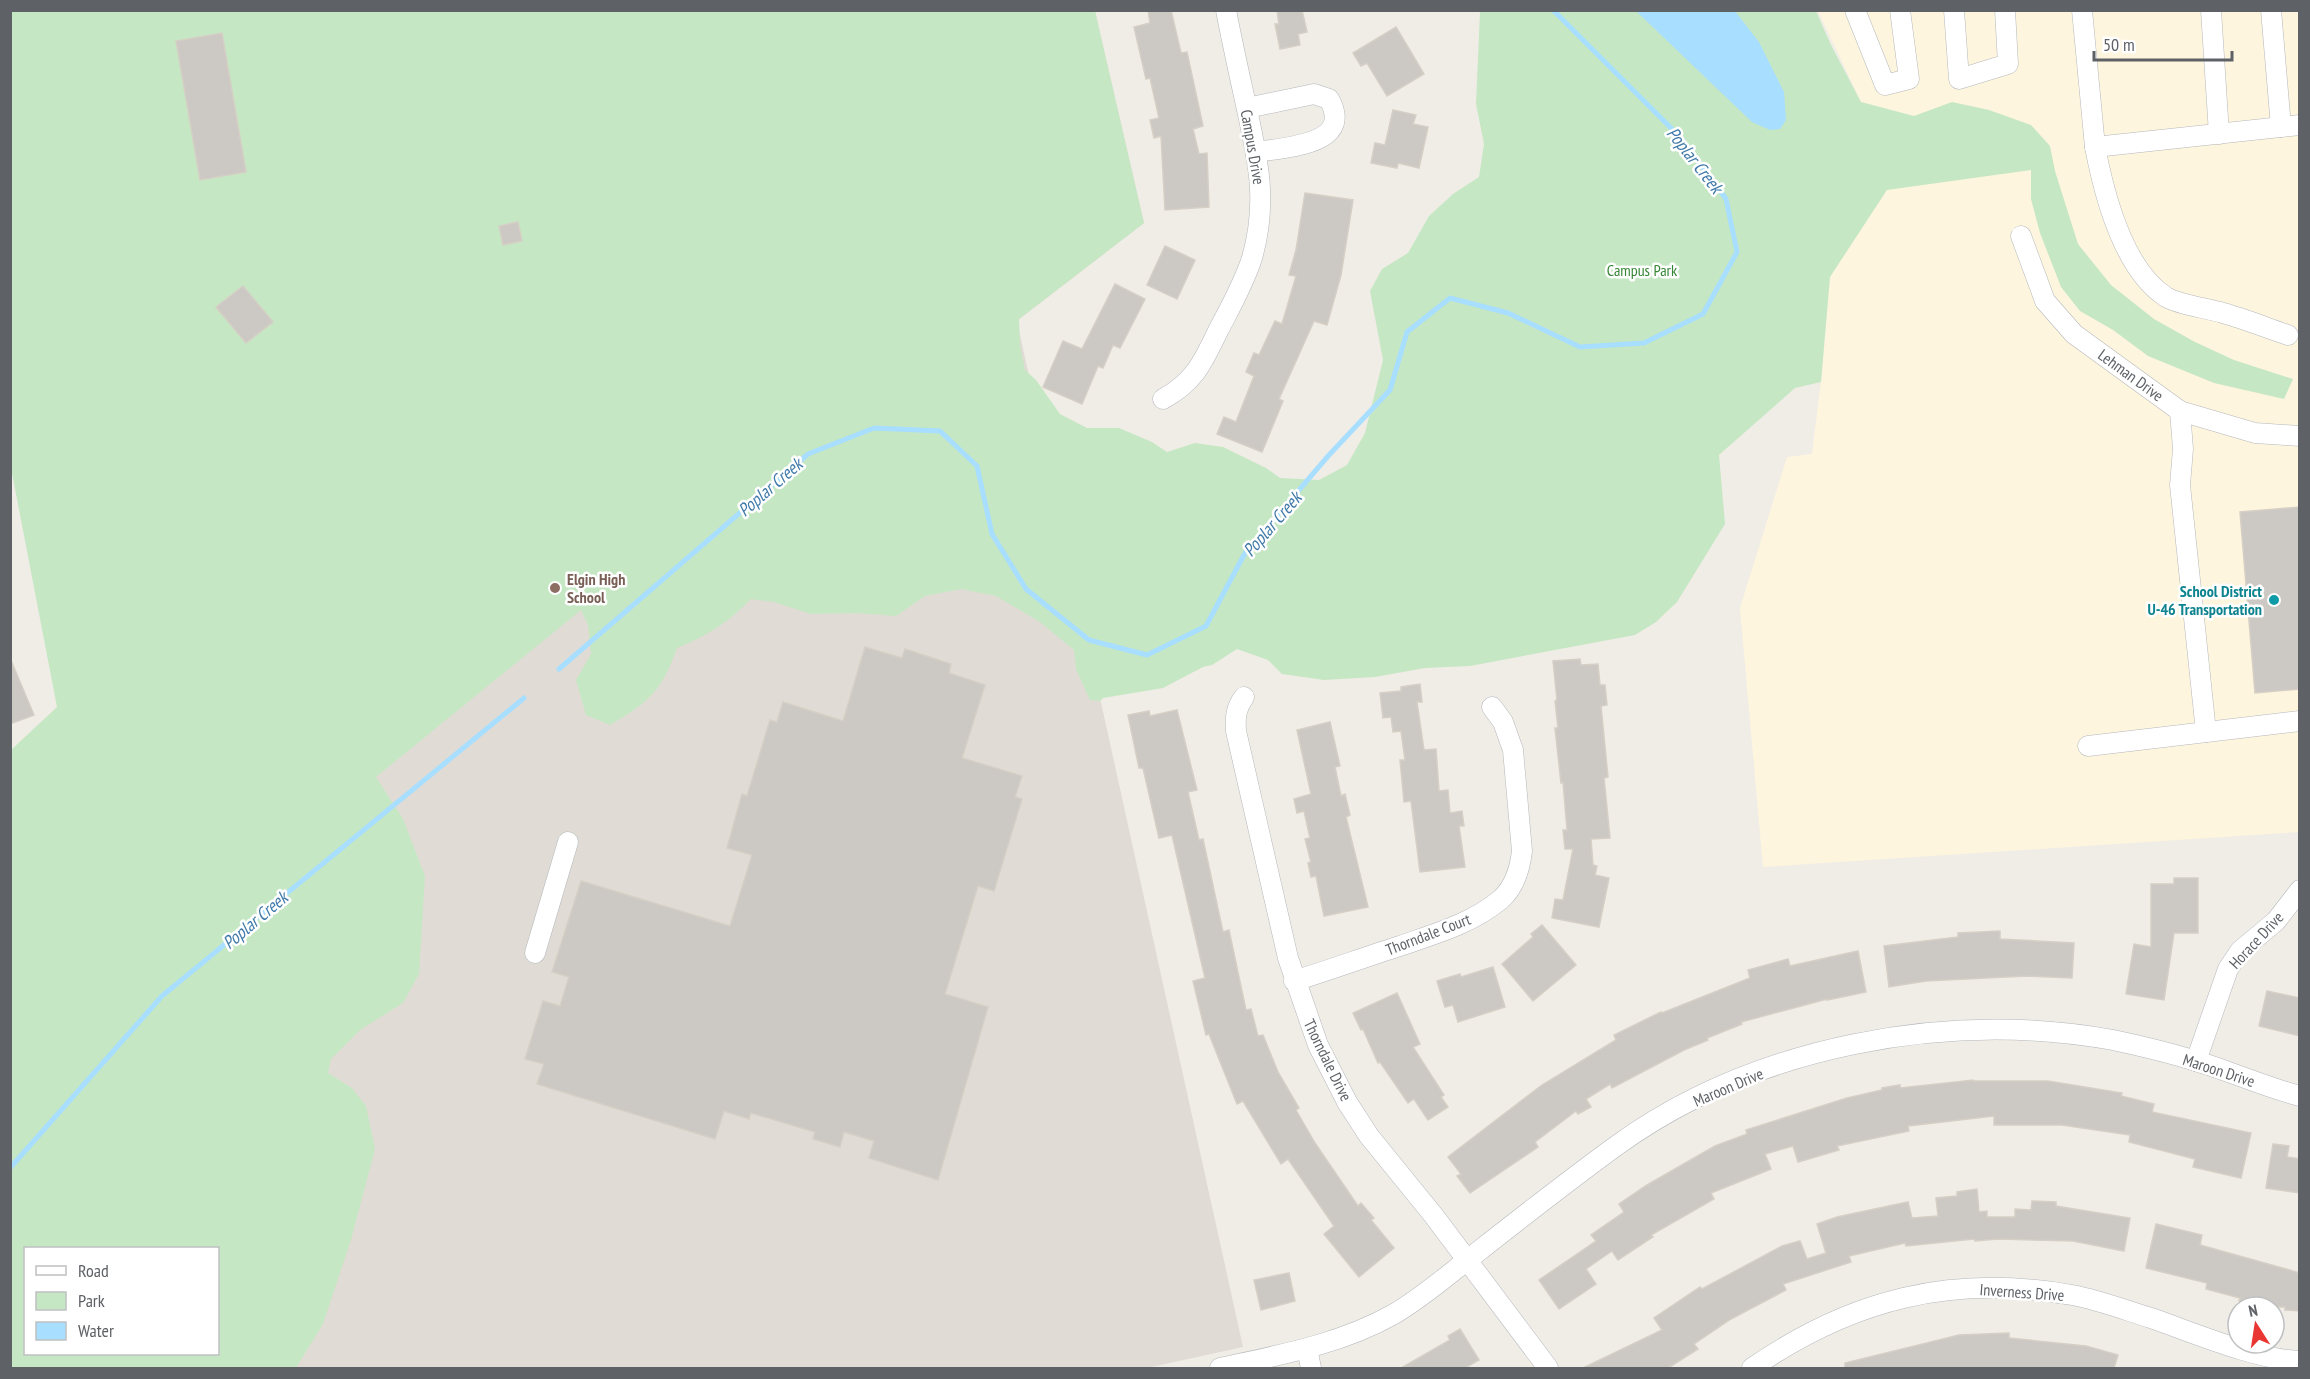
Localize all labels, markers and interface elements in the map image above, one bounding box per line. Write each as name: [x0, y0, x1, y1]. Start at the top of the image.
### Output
scale bar: [2094, 24, 2232, 62]
text: 50 m: [2103, 33, 2135, 56]
street label: Campus Drive: [1237, 108, 1269, 186]
water label: Poplar Creek: [1662, 122, 1729, 199]
park label: Campus Park: [1607, 260, 1678, 280]
street label: Lehman Drive: [2094, 345, 2168, 405]
water label: Poplar Creek: [733, 451, 808, 521]
water label: Poplar Creek: [1238, 486, 1308, 561]
place label: Elgin High School: [567, 569, 625, 607]
marker: Elgin High School: [548, 581, 562, 595]
place label: School District U-46 Transportation: [2147, 581, 2262, 619]
marker: School District U-46 Transportation: [2267, 593, 2281, 607]
water label: Poplar Creek: [218, 885, 294, 954]
street label: Horace Drive: [2225, 907, 2287, 973]
street label: Thorndale Court: [1383, 908, 1474, 959]
street label: Thorndale Drive: [1300, 1016, 1356, 1104]
street label: Maroon Drive: [2181, 1049, 2257, 1091]
street label: Maroon Drive: [1690, 1063, 1766, 1111]
legend: [24, 1247, 219, 1355]
text: Road: [78, 1259, 109, 1282]
street label: Inverness Drive: [1979, 1279, 2065, 1305]
text: Park: [78, 1289, 105, 1312]
north arrow: [2226, 1295, 2286, 1355]
text: N: [2247, 1300, 2259, 1321]
text: Water: [78, 1319, 114, 1342]

